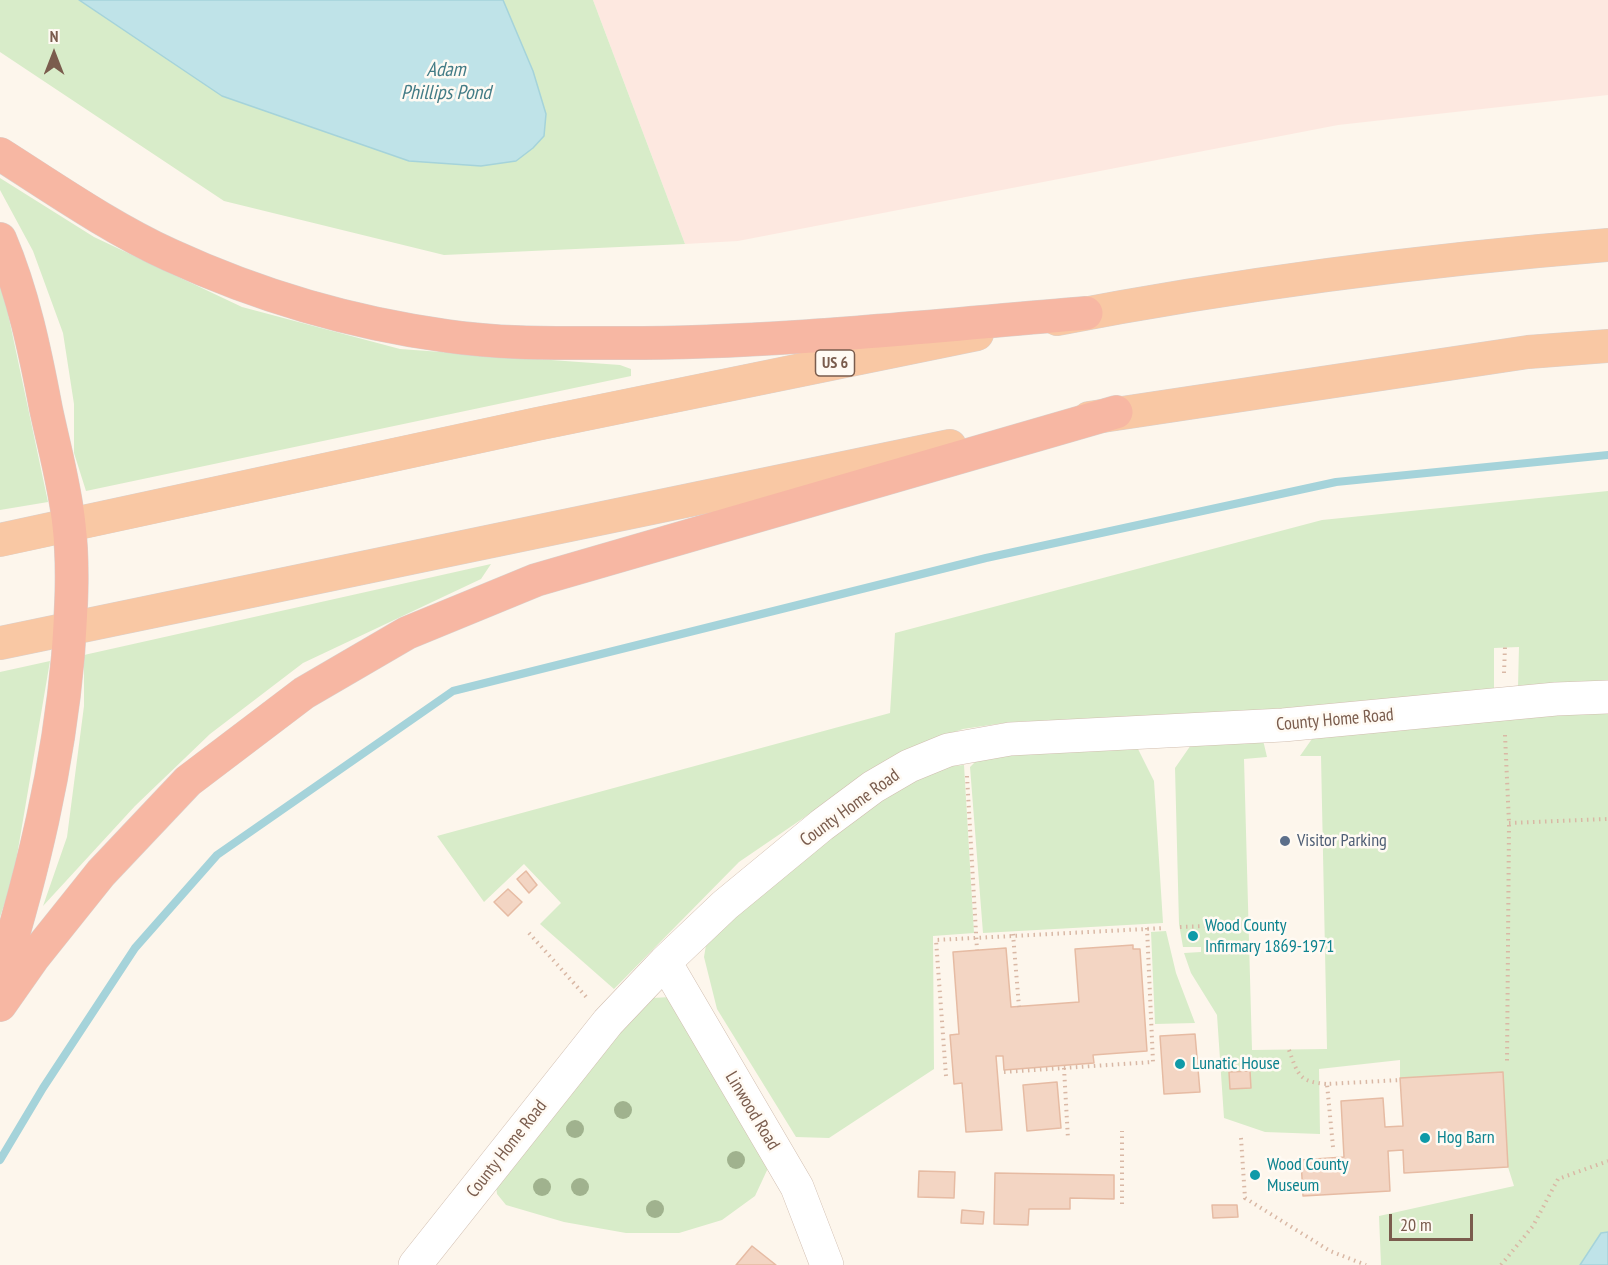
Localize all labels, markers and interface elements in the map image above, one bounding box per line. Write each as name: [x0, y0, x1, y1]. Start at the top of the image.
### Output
north arrow: [24, 24, 84, 84]
text: N: [50, 26, 58, 46]
water label: Adam Phillips Pond: [401, 58, 491, 105]
road number: US 6: [816, 350, 854, 376]
street label: County Home Road: [1275, 704, 1395, 736]
street label: County Home Road: [796, 765, 904, 851]
place label: Visitor Parking: [1297, 830, 1387, 852]
marker: Visitor Parking: [1278, 834, 1292, 848]
place label: Wood County Infirmary 1869-1971: [1205, 915, 1334, 958]
marker: Wood County Infirmary 1869-1971: [1186, 929, 1200, 943]
place label: Lunatic House: [1192, 1053, 1280, 1075]
marker: Lunatic House: [1173, 1057, 1187, 1071]
street label: Linwood Road: [720, 1068, 784, 1154]
street label: County Home Road: [462, 1096, 552, 1202]
place label: Hog Barn: [1437, 1127, 1495, 1149]
marker: Hog Barn: [1418, 1131, 1432, 1145]
place label: Wood County Museum: [1267, 1154, 1348, 1196]
marker: Wood County Museum: [1248, 1168, 1262, 1182]
scale bar: [1392, 1202, 1476, 1240]
text: 20 m: [1400, 1213, 1432, 1236]

